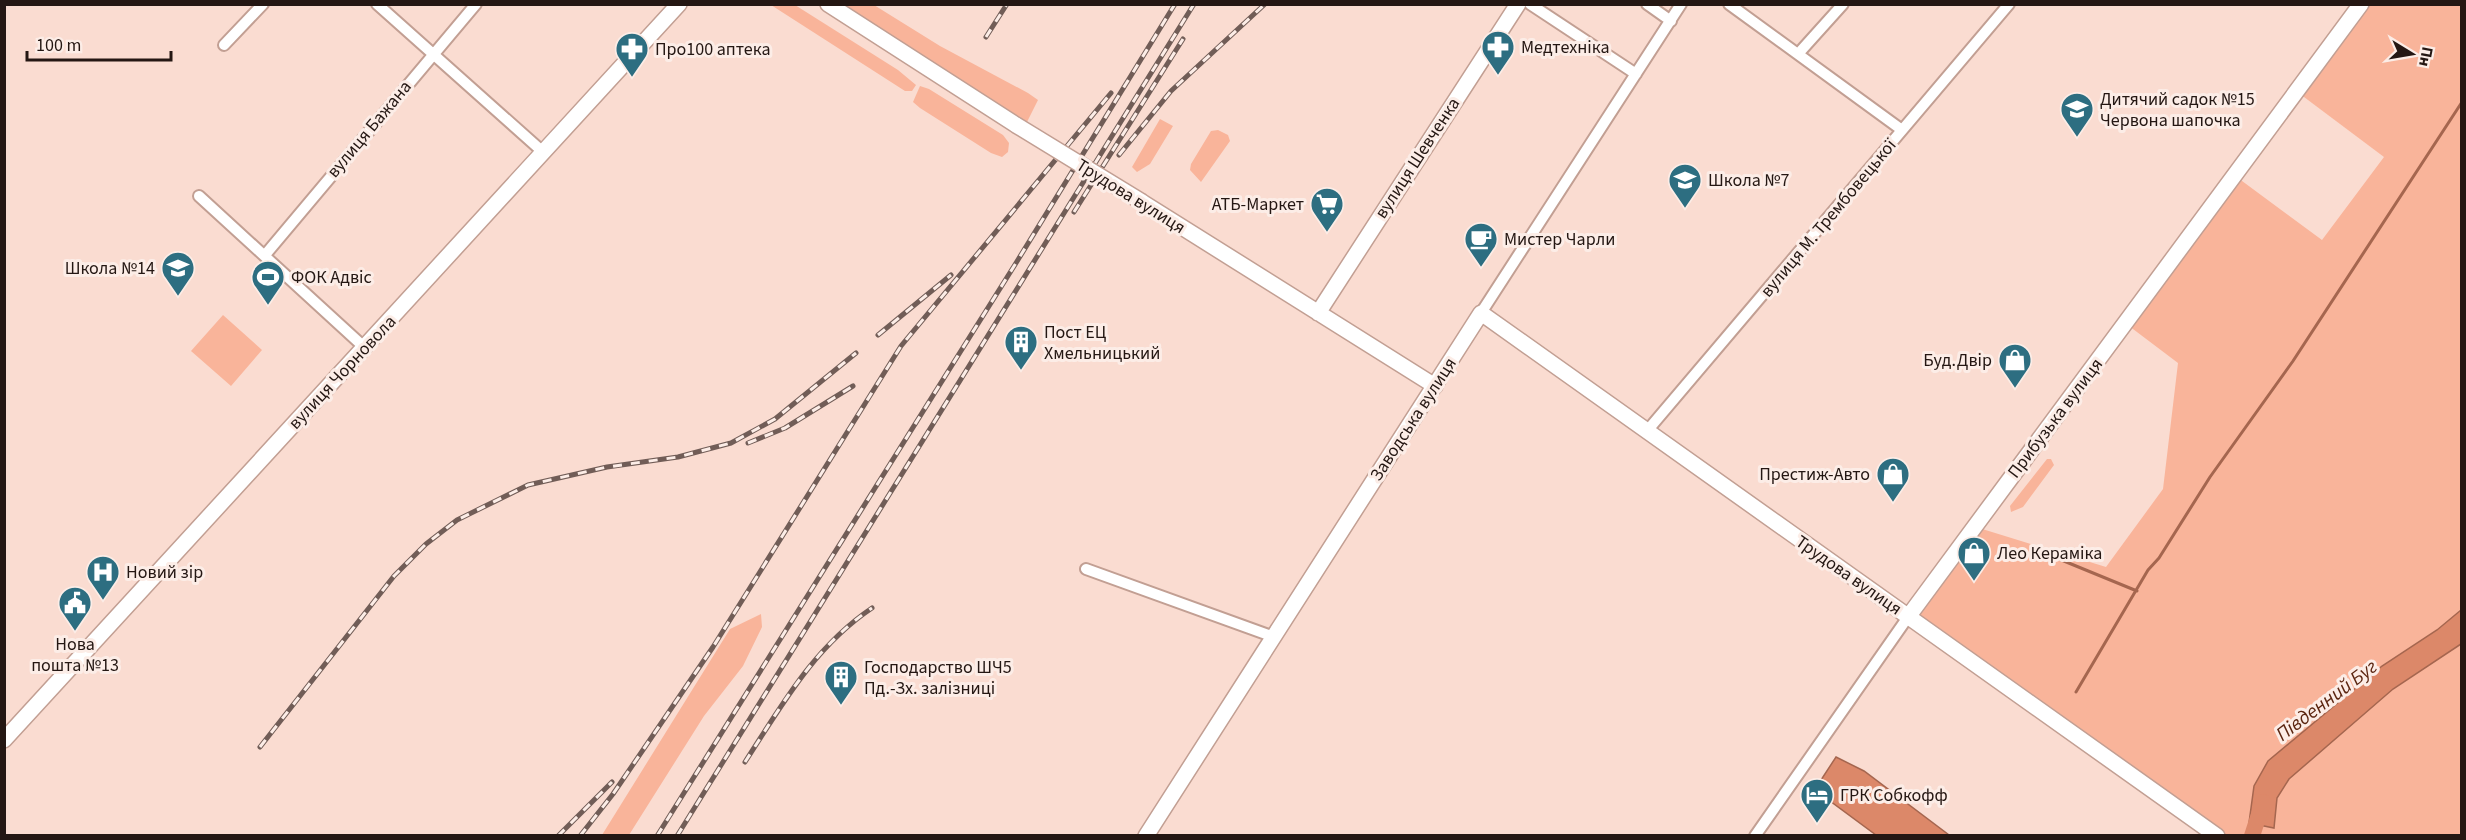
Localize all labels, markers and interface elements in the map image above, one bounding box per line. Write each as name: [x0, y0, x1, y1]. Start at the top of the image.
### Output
scale bar: [27, 24, 171, 62]
north arrow: [2382, 24, 2442, 84]
pharmacy icon: Медтехніка: [1480, 29, 1516, 76]
pharmacy icon: Про100 аптека: [614, 31, 650, 78]
text: 100 m: [36, 33, 81, 58]
place label: Медтехніка: [1521, 35, 1610, 60]
place label: Про100 аптека: [655, 37, 771, 62]
text: Пн: [2413, 45, 2438, 69]
street label: вулиця Бажана: [321, 75, 418, 183]
place label: Дитячий садок №15 Червона шапочка: [2100, 87, 2255, 133]
school or university icon: Дитячий садок №15 Червона шапочка: [2059, 91, 2095, 138]
street label: вулиця Шевченка: [1369, 93, 1466, 224]
street label: вулиця М. Трембовецької: [1755, 133, 1902, 303]
street label: Трудова вулиця: [1071, 153, 1190, 240]
school or university icon: Школа №7: [1667, 162, 1703, 209]
place label: Школа №7: [1708, 168, 1789, 193]
supermarket icon: АТБ-Маркет: [1309, 186, 1345, 233]
place label: АТБ-Маркет: [1212, 192, 1304, 217]
cafe icon: Мистер Чарли: [1463, 221, 1499, 268]
place label: Мистер Чарли: [1504, 227, 1615, 252]
school or university icon: Школа №14: [160, 250, 196, 297]
place label: Школа №14: [65, 256, 155, 281]
sports icon: ФОК Адвіс: [250, 259, 286, 306]
place label: ФОК Адвіс: [291, 265, 372, 290]
street label: вулиця Чорновола: [283, 310, 402, 435]
place label: Пост ЕЦ Хмельницький: [1044, 320, 1160, 366]
building icon: Пост ЕЦ Хмельницький: [1003, 324, 1039, 371]
shop icon: Буд.Двір: [1997, 342, 2033, 389]
place label: Буд.Двір: [1923, 348, 1992, 373]
street label: Заводська вулиця: [1364, 353, 1463, 486]
street label: Прибузька вулиця: [2002, 353, 2109, 484]
shop icon: Престиж-Авто: [1875, 456, 1911, 503]
place label: Престиж-Авто: [1759, 462, 1870, 487]
street label: Трудова вулиця: [1791, 529, 1907, 621]
shop icon: Лео Кераміка: [1956, 535, 1992, 582]
place label: Лео Кераміка: [1997, 541, 2102, 566]
hospital icon: Новий зір: [85, 554, 121, 601]
place label: Новий зір: [126, 560, 203, 585]
public building icon: Нова пошта №13: [57, 585, 93, 632]
place label: Нова пошта №13: [31, 632, 119, 678]
water label: Південний Буг: [2270, 653, 2383, 748]
place label: Господарство ШЧ5 Пд.-Зх. залізниці: [864, 655, 1012, 701]
building icon: Господарство ШЧ5 Пд.-Зх. залізниці: [823, 659, 859, 706]
hotel icon: ГРК Собкофф: [1799, 777, 1835, 824]
place label: ГРК Собкофф: [1840, 783, 1948, 808]

